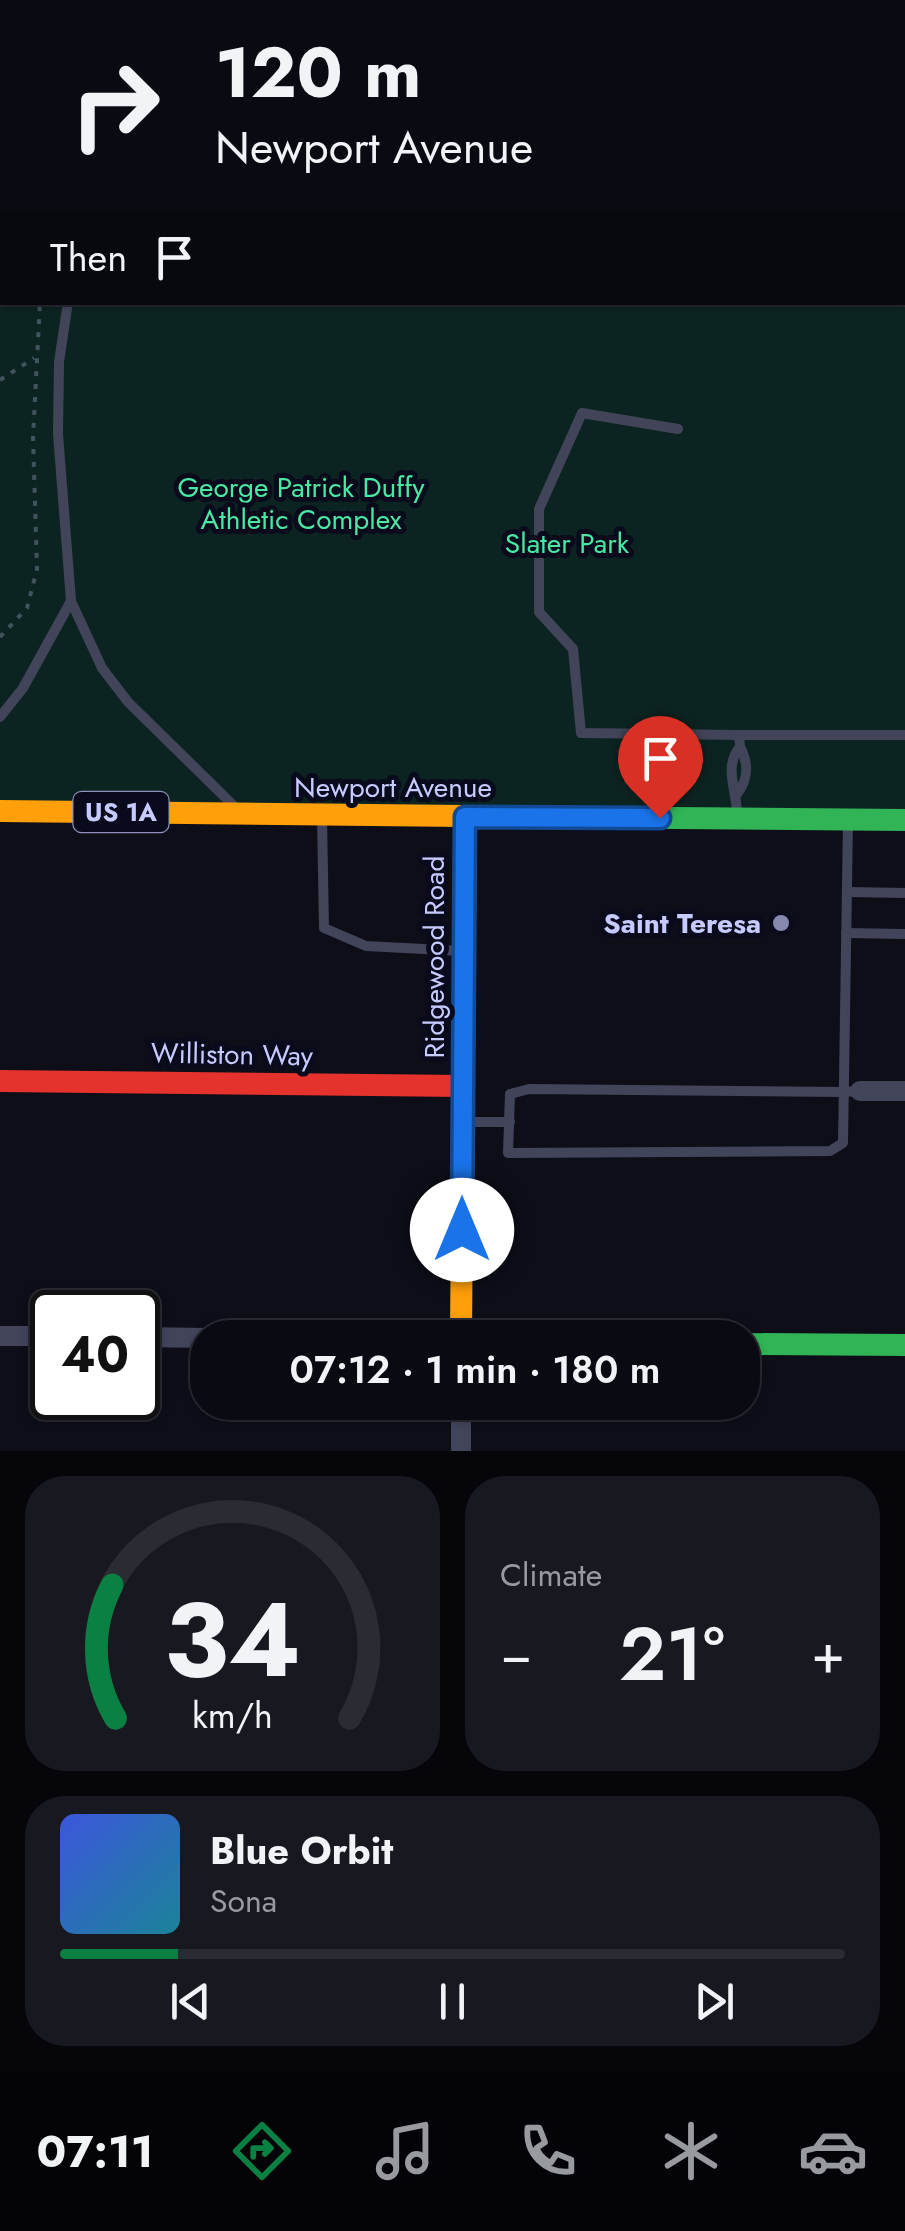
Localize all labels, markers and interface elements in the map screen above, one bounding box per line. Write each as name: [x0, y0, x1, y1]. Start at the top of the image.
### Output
text: 120 m: [215, 22, 421, 123]
icon: right: [50, 40, 180, 170]
text: Newport Avenue: [215, 115, 533, 180]
text: Then: [50, 230, 127, 285]
icon: arrive: [147, 230, 202, 285]
park label: George Patrick Duffy Athletic Complex: [177, 467, 425, 540]
park label: Slater Park: [505, 523, 630, 564]
pin: [618, 716, 703, 819]
icon: arrive: [633, 731, 688, 786]
street label: Newport Avenue: [294, 767, 492, 808]
road number: US 1A: [74, 792, 168, 832]
street label: Ridgewood Road: [414, 856, 455, 1058]
place label: Saint Teresa: [603, 903, 761, 944]
marker: Saint Teresa: [770, 912, 792, 934]
street label: Williston Way: [151, 1033, 314, 1076]
position arrow: [410, 1178, 514, 1282]
speed limit sign: 40: [30, 1290, 160, 1420]
text: 07:12 · 1 min · 180 m: [290, 1342, 660, 1397]
text: Climate: [500, 1552, 602, 1598]
text: 34: [164, 1565, 301, 1715]
text: 21°: [619, 1600, 725, 1708]
text: −: [500, 1614, 532, 1694]
text: +: [811, 1614, 845, 1694]
text: km/h: [192, 1690, 273, 1741]
text: Blue Orbit: [210, 1823, 393, 1878]
text: Sona: [210, 1878, 277, 1924]
icon: previous: [163, 1974, 218, 2029]
icon: pause: [425, 1974, 480, 2029]
icon: next: [687, 1974, 742, 2029]
icon: directions: [227, 2116, 297, 2186]
icon: music: [370, 2116, 440, 2186]
icon: phone: [513, 2116, 583, 2186]
icon: climate: [656, 2116, 726, 2186]
icon: car: [798, 2116, 868, 2186]
text: 07:11: [36, 2119, 154, 2184]

